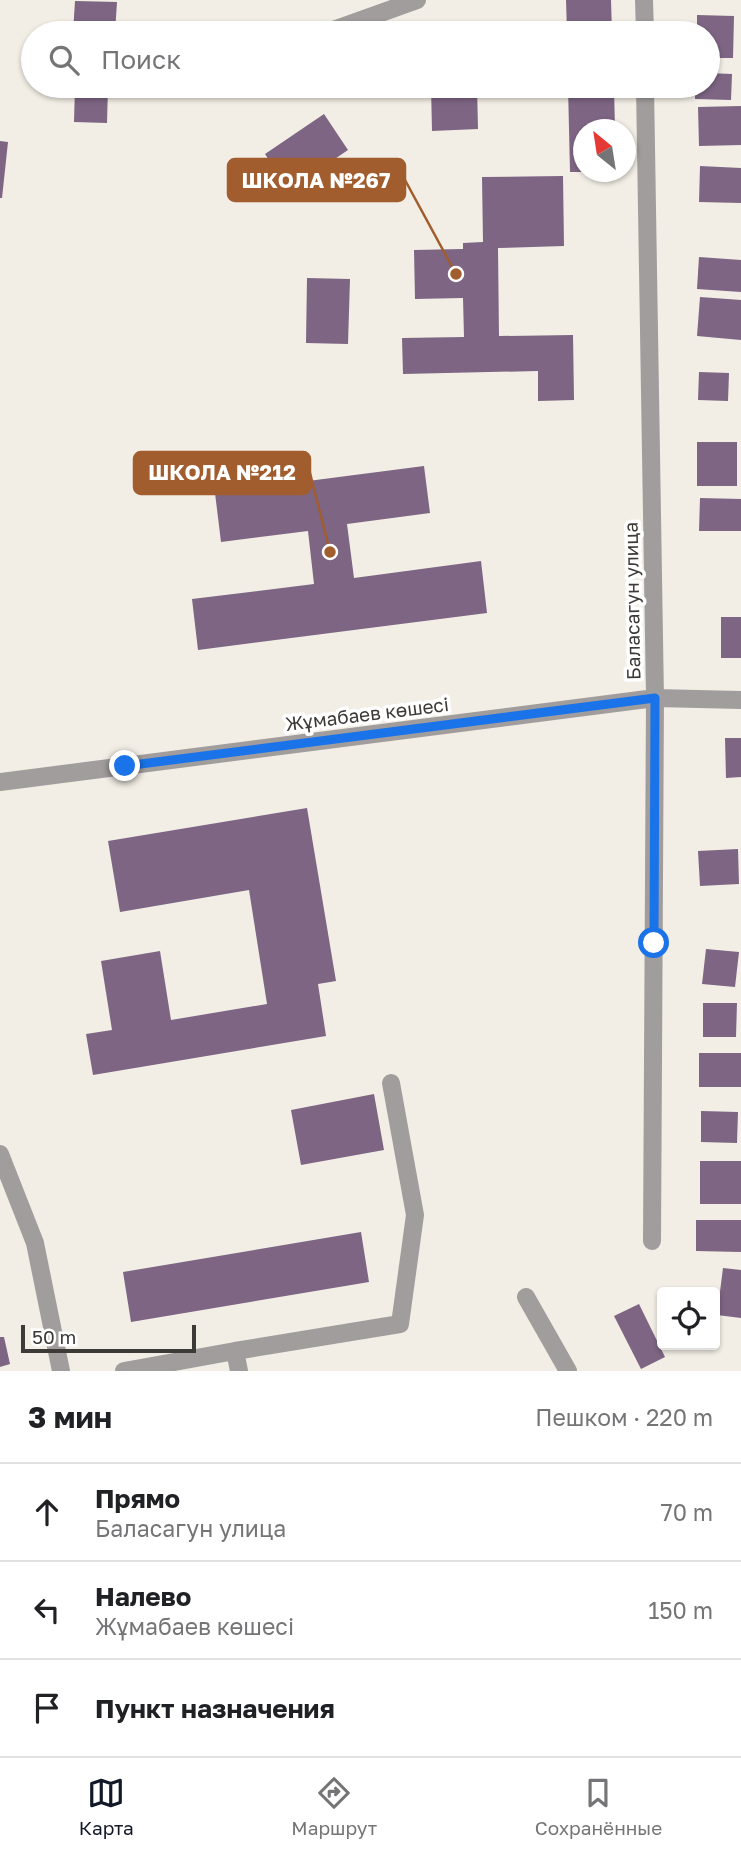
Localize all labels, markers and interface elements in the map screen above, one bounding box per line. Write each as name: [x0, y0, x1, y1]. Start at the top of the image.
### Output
search box: [21, 21, 720, 98]
icon: search: [45, 41, 83, 79]
text: Поиск: [101, 44, 181, 75]
north arrow: [573, 119, 636, 182]
callout: ШКОЛА №267: [228, 159, 405, 201]
text: ШКОЛА №267: [242, 167, 390, 193]
callout: ШКОЛА №212: [134, 452, 310, 494]
text: ШКОЛА №212: [148, 459, 296, 485]
street label: Баласагун улица: [619, 522, 644, 680]
street label: Жұмабаев көшесі: [284, 692, 450, 735]
route end: [109, 750, 140, 781]
route start: [638, 927, 669, 958]
map controls: [657, 1287, 720, 1350]
button: locate: [657, 1287, 720, 1350]
scale bar: [21, 1322, 196, 1354]
text: 50 m: [32, 1325, 76, 1348]
text: 3 мин: [28, 1399, 112, 1435]
text: Пешком · 220 m: [535, 1403, 713, 1431]
text: Прямо: [95, 1483, 180, 1514]
icon: ahead: [28, 1493, 66, 1531]
text: 70 m: [660, 1498, 713, 1526]
text: Баласагун улица: [95, 1514, 286, 1542]
text: Налево: [95, 1581, 191, 1612]
icon: left: [28, 1591, 66, 1629]
text: 150 m: [648, 1596, 713, 1624]
text: Жұмабаев көшесі: [95, 1612, 294, 1640]
icon: arrive: [28, 1689, 66, 1727]
text: Пункт назначения: [95, 1693, 335, 1724]
tab: Карта: [79, 1774, 134, 1839]
tab: Маршрут: [291, 1774, 377, 1839]
tab: Сохранённые: [535, 1774, 662, 1839]

